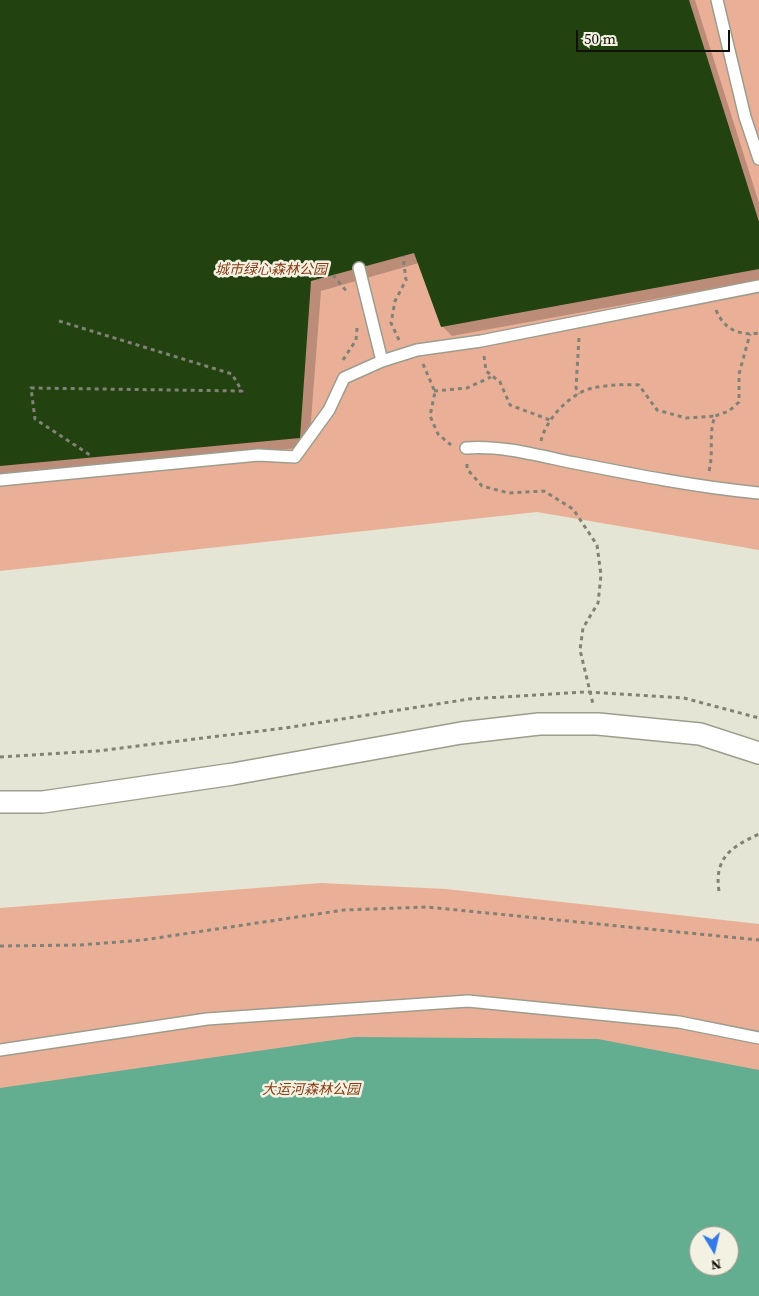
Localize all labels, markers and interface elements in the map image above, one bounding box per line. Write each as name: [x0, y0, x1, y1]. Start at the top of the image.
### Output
scale bar: [579, 20, 733, 52]
text: 50 m: [584, 28, 616, 49]
park label: 城市绿心森林公园: [215, 262, 327, 278]
park label: 大运河森林公园: [262, 1082, 360, 1098]
north arrow: [689, 1226, 739, 1276]
text: N: [710, 1254, 723, 1276]

